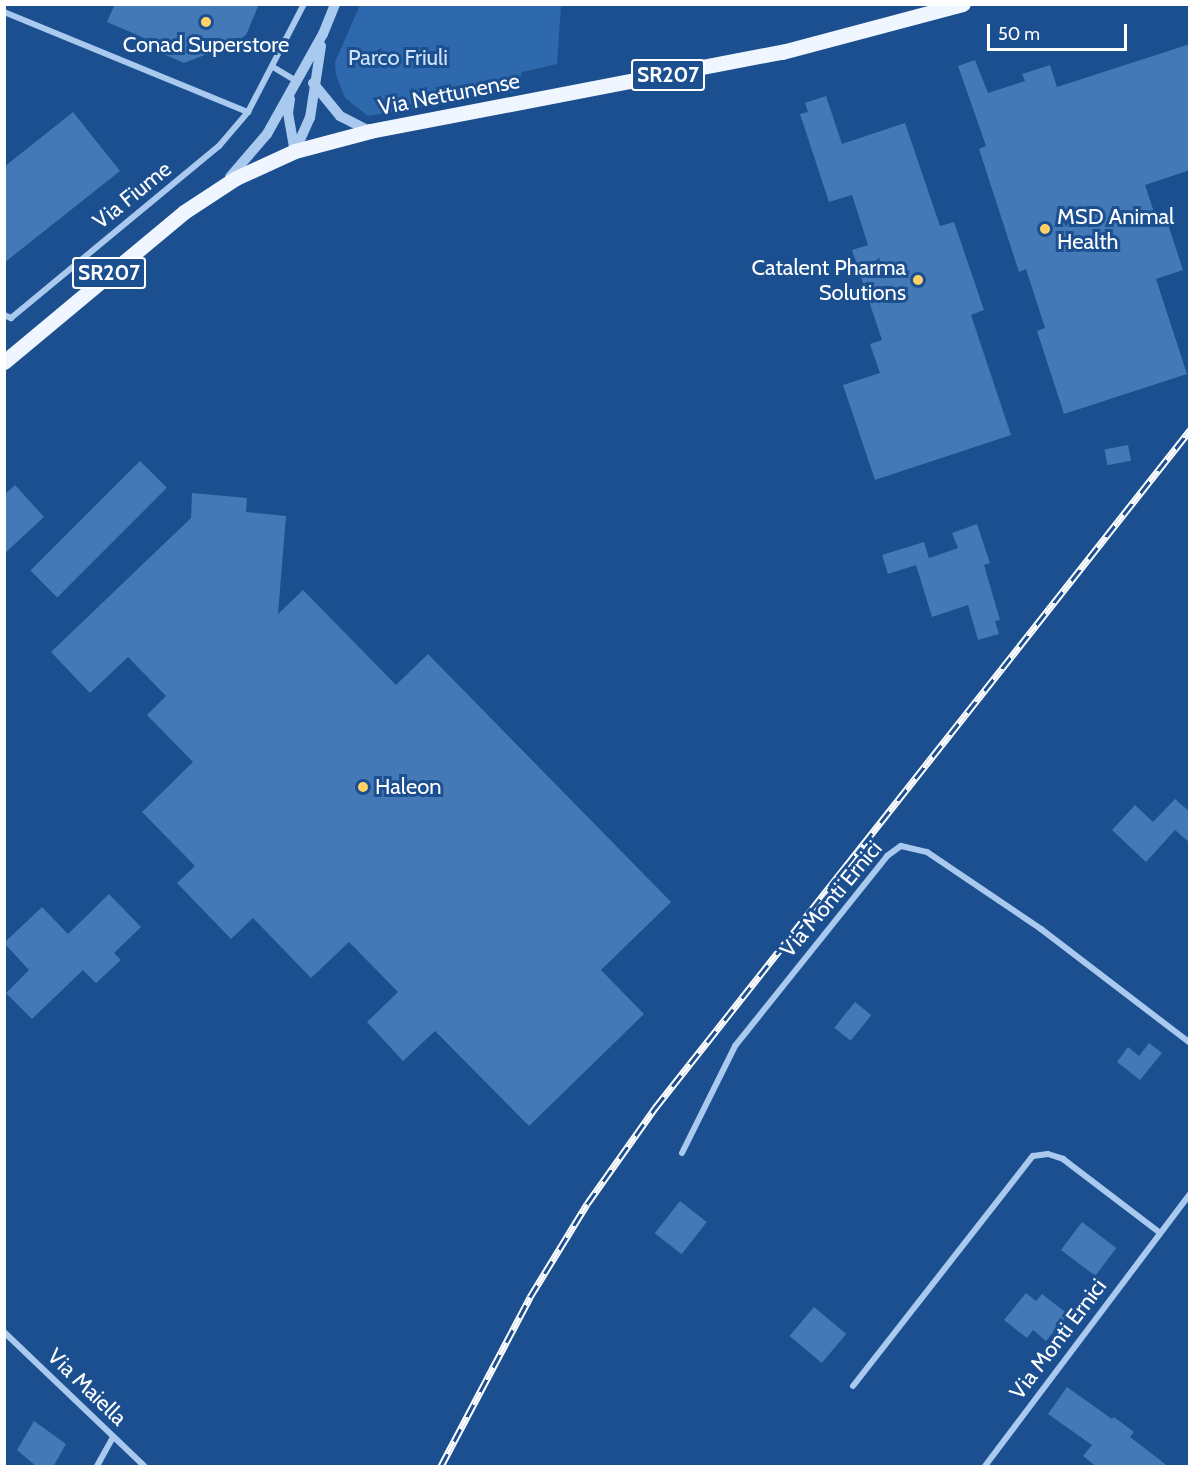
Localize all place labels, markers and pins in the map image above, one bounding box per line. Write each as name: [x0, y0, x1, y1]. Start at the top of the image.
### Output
marker: Conad Superstore: [199, 15, 213, 29]
place label: Conad Superstore: [123, 32, 289, 58]
place label: MSD Animal Health: [1057, 203, 1174, 254]
marker: MSD Animal Health: [1038, 222, 1052, 236]
place label: Catalent Pharma Solutions: [752, 254, 906, 306]
marker: Catalent Pharma Solutions: [911, 273, 925, 287]
place label: Haleon: [375, 774, 442, 800]
marker: Haleon: [356, 780, 370, 794]

